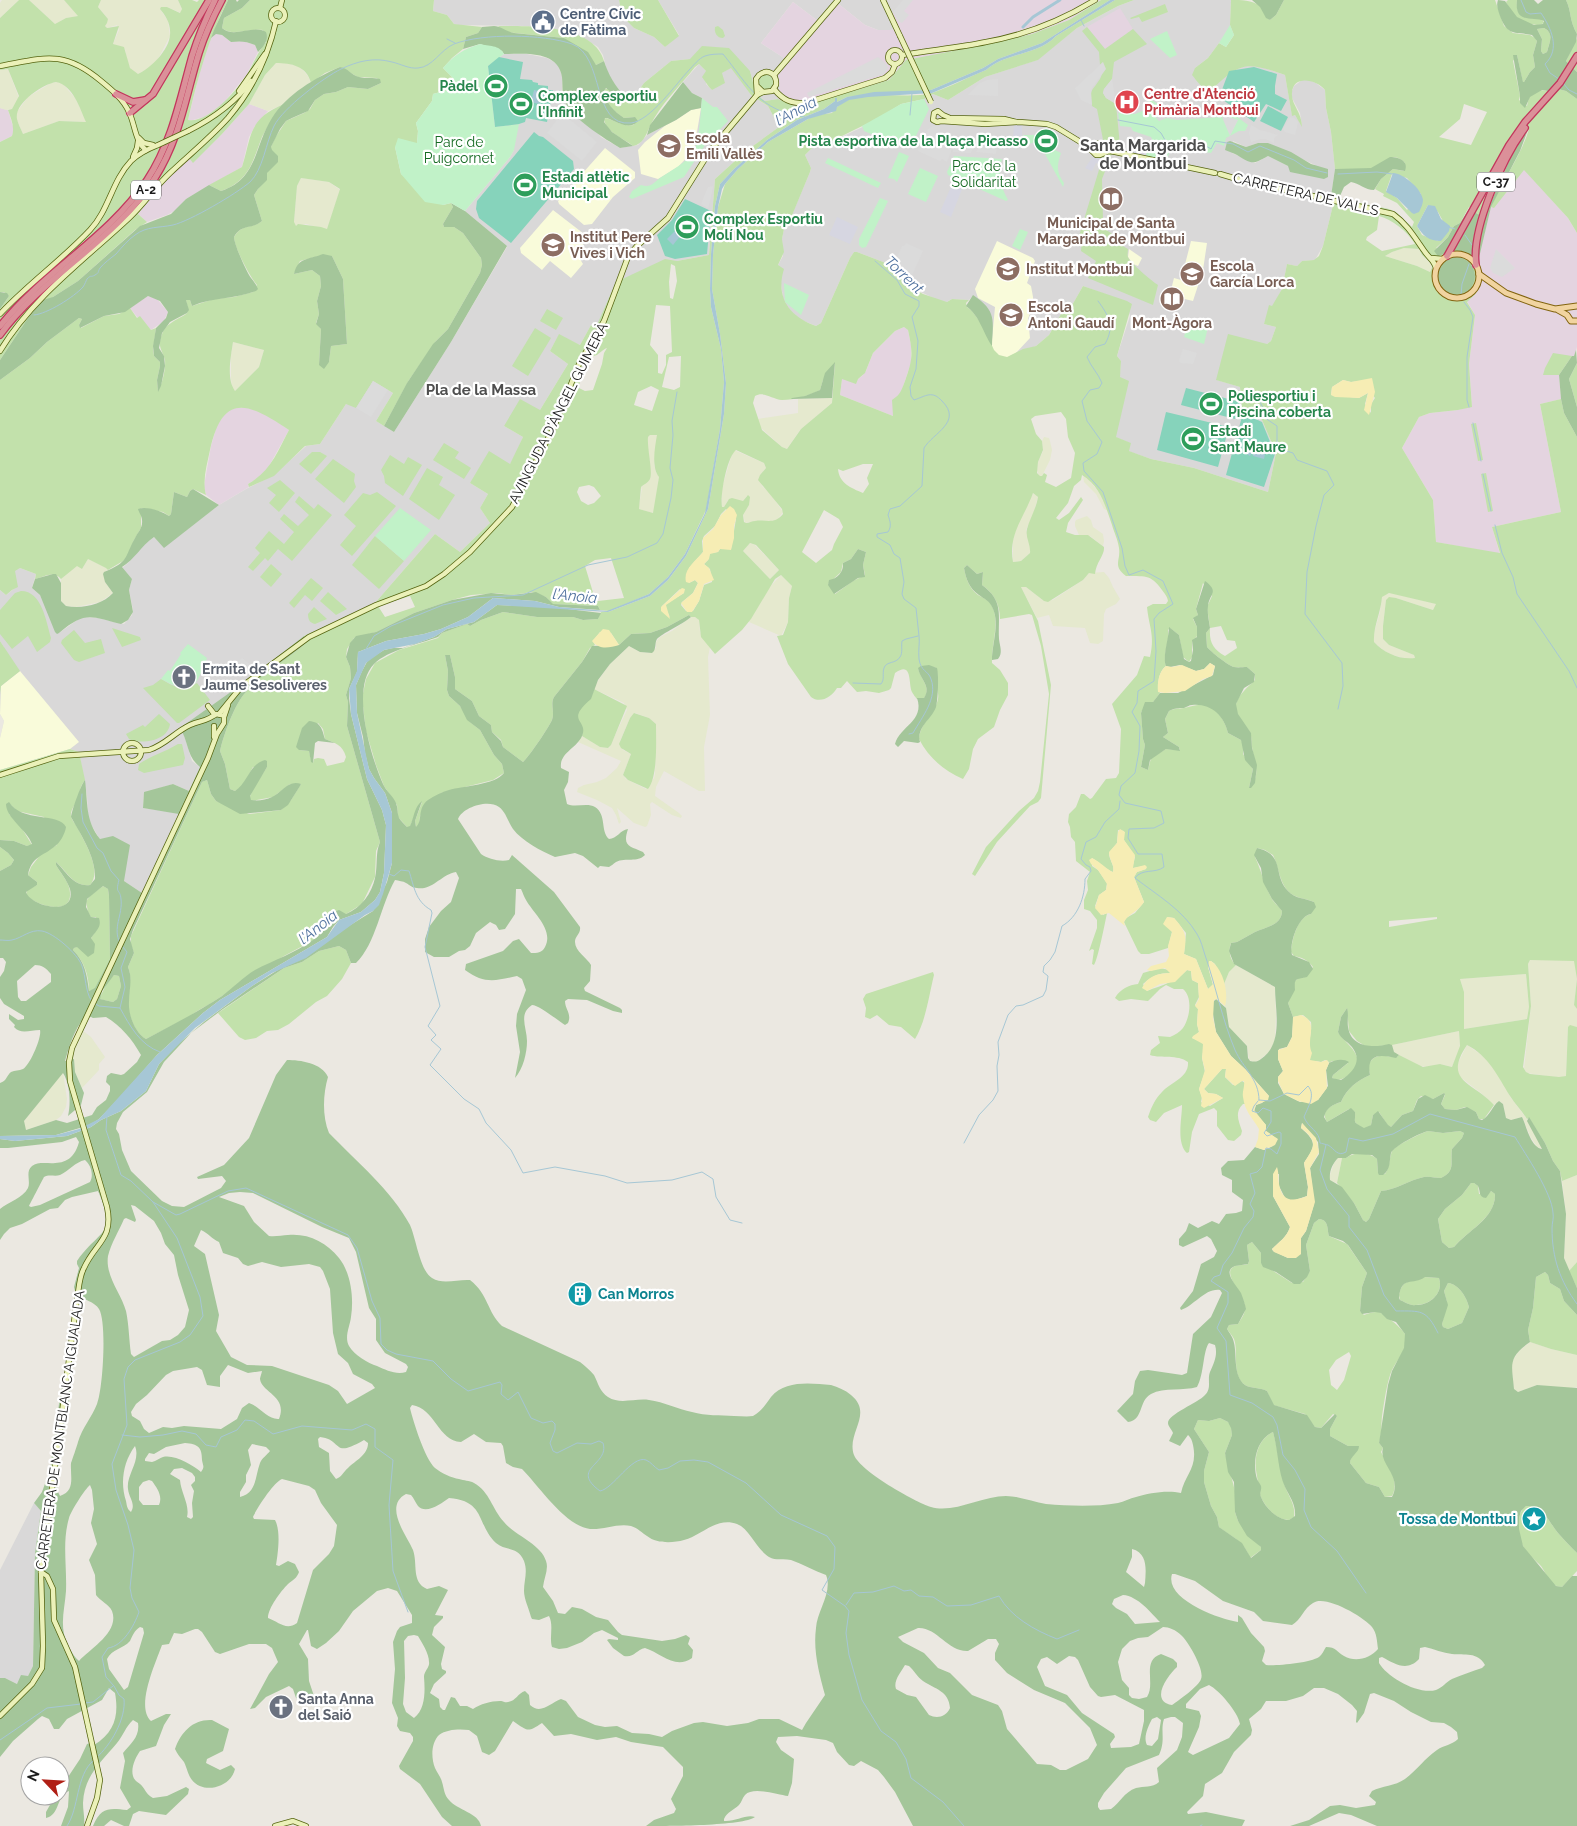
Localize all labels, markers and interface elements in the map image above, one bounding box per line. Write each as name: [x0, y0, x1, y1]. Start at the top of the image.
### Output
place label: Centre Cívic de Fàtima: [560, 6, 641, 38]
public building icon: Centre Cívic de Fàtima: [530, 9, 556, 35]
sports icon: Pàdel: [483, 73, 509, 99]
place label: Pàdel: [439, 78, 479, 94]
place label: Centre d'Atenció Primària Montbui: [1144, 86, 1259, 118]
place label: Complex esportiu l'Infinit: [538, 88, 657, 120]
hospital icon: Centre d'Atenció Primària Montbui: [1114, 89, 1140, 115]
sports icon: Complex esportiu l'Infinit: [508, 91, 534, 117]
water label: l'Anoia: [772, 93, 820, 129]
sports icon: Pista esportiva de la Plaça Picasso: [1033, 128, 1059, 154]
place label: Escola Emili Vallès: [686, 130, 763, 162]
school or university icon: Escola Emili Vallès: [656, 133, 682, 159]
place label: Pista esportiva de la Plaça Picasso: [798, 133, 1029, 149]
park label: Parc de Puigcornet: [424, 134, 495, 166]
district label: Santa Margarida de Montbui: [1080, 136, 1206, 173]
park label: Parc de la Solidaritat: [952, 158, 1017, 190]
place label: Estadi atlètic Municipal: [542, 169, 630, 201]
street label: CARRETERA DE VALLS: [1232, 169, 1381, 219]
sports icon: Estadi atlètic Municipal: [512, 172, 538, 198]
road number: C-37: [1477, 172, 1515, 192]
road number: A-2: [131, 180, 161, 200]
library icon: Municipal de Santa Margarida de Montbui: [1098, 186, 1124, 212]
place label: Complex Esportiu Molí Nou: [704, 211, 823, 243]
sports icon: Complex Esportiu Molí Nou: [674, 214, 700, 240]
place label: Municipal de Santa Margarida de Montbui: [1037, 215, 1185, 247]
place label: Institut Pere Vives i Vich: [570, 229, 652, 261]
school or university icon: Institut Pere Vives i Vich: [540, 232, 566, 258]
water label: Torrent: [881, 252, 927, 298]
school or university icon: Institut Montbui: [995, 256, 1021, 282]
place label: Escola García Lorca: [1210, 258, 1294, 290]
place label: Institut Montbui: [1026, 261, 1132, 277]
school or university icon: Escola García Lorca: [1179, 261, 1205, 287]
library icon: Mont-Àgora: [1159, 286, 1185, 312]
place label: Escola Antoni Gaudí: [1028, 299, 1115, 331]
school or university icon: Escola Antoni Gaudí: [998, 302, 1024, 328]
place label: Mont-Àgora: [1132, 314, 1212, 331]
street label: AVINGUDA D'ÀNGEL GUIMERÀ: [504, 319, 611, 506]
district label: Pla de la Massa: [426, 381, 537, 399]
place label: Poliesportiu i Piscina coberta: [1228, 388, 1331, 420]
sports icon: Poliesportiu i Piscina coberta: [1198, 391, 1224, 417]
place label: Estadi Sant Maure: [1210, 423, 1287, 455]
sports icon: Estadi Sant Maure: [1180, 426, 1206, 452]
water label: l'Anoia: [552, 585, 598, 607]
place label: Ermita de Sant Jaume Sesoliveres: [202, 661, 327, 693]
church icon: Ermita de Sant Jaume Sesoliveres: [171, 664, 197, 690]
water label: l'Anoia: [295, 906, 341, 948]
building icon: Can Morros: [567, 1281, 593, 1307]
place label: Can Morros: [598, 1286, 674, 1302]
street label: CARRETERA DE MONTBLANC A IGUALADA: [32, 1289, 88, 1571]
place icon: Tossa de Montbui: [1521, 1506, 1547, 1532]
place label: Tossa de Montbui: [1399, 1511, 1516, 1527]
place label: Santa Anna del Saió: [298, 1691, 374, 1723]
church icon: Santa Anna del Saió: [268, 1694, 294, 1720]
north arrow: [20, 1756, 70, 1806]
text: N: [24, 1767, 43, 1784]

